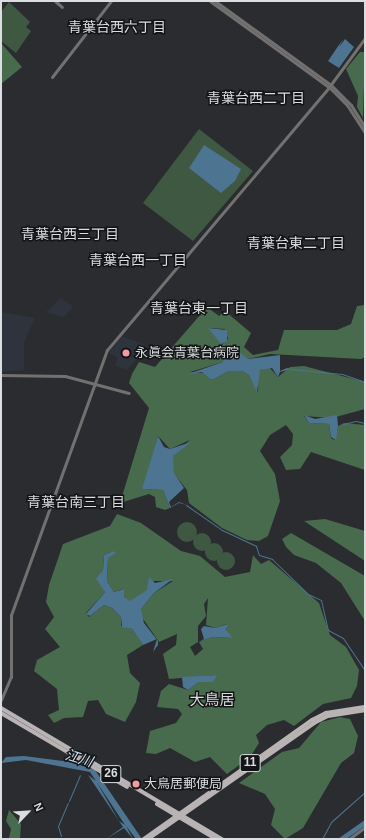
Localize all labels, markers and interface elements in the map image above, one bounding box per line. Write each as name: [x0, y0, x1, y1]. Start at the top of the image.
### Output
district label: 青葉台西六丁目: [68, 19, 166, 35]
district label: 青葉台西二丁目: [207, 90, 305, 106]
district label: 青葉台西三丁目: [21, 226, 119, 242]
district label: 青葉台東二丁目: [247, 235, 345, 251]
district label: 青葉台西一丁目: [89, 252, 187, 268]
district label: 青葉台東一丁目: [150, 300, 248, 316]
place label: 永眞会青葉台病院: [135, 345, 239, 361]
marker: 永眞会青葉台病院: [120, 347, 132, 359]
district label: 青葉台南三丁目: [27, 494, 125, 510]
district label: 大鳥居: [190, 691, 234, 709]
water label: 江川: [63, 746, 95, 770]
road number: 11: [239, 753, 261, 773]
road number: 26: [100, 764, 122, 784]
place label: 大鳥居郵便局: [144, 776, 222, 792]
marker: 大鳥居郵便局: [131, 779, 141, 789]
north arrow: [8, 792, 48, 832]
text: N: [32, 801, 46, 813]

